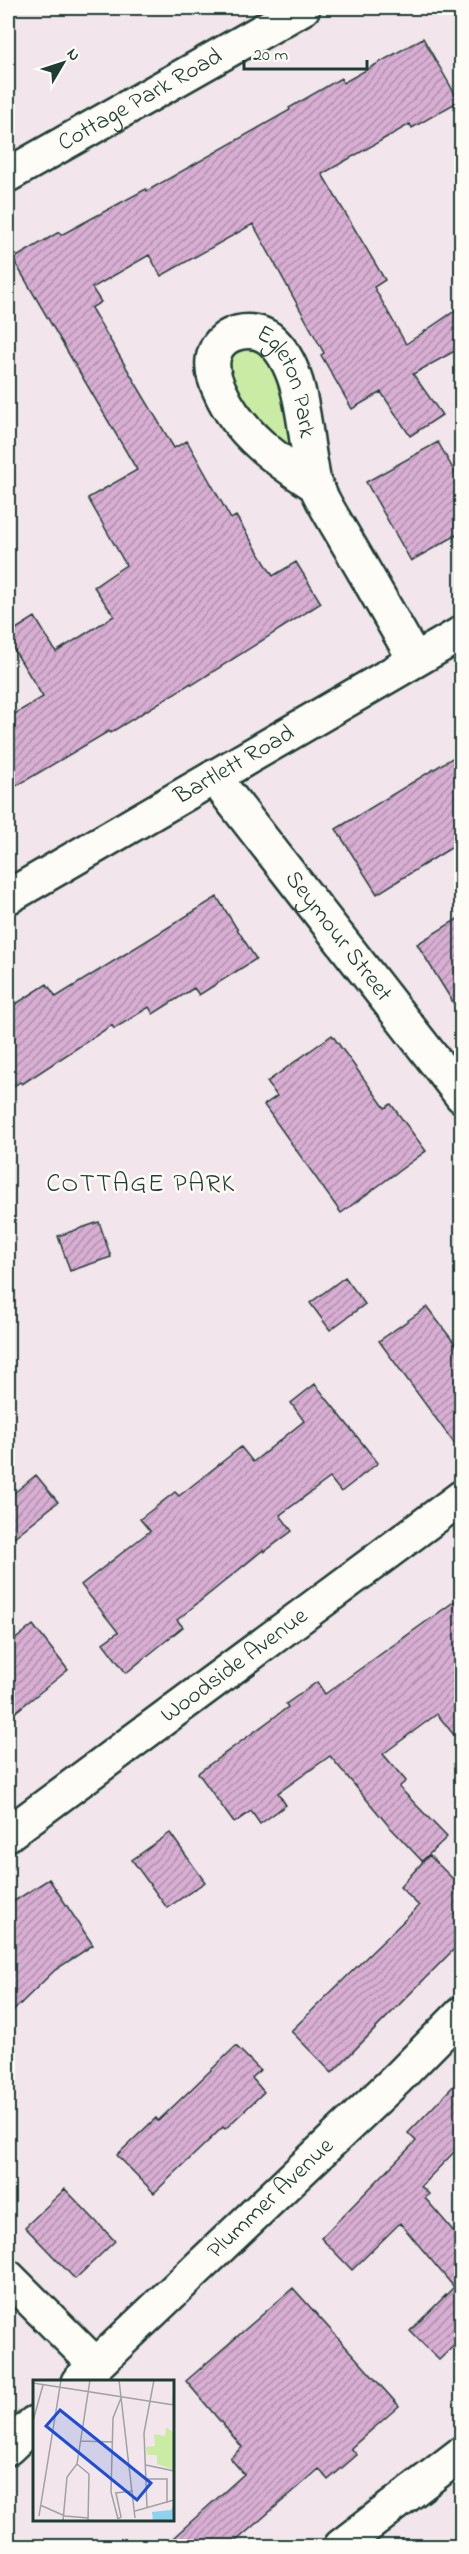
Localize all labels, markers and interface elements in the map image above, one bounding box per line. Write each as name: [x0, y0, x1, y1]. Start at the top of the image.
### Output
north arrow: [33, 33, 93, 93]
scale bar: [244, 33, 367, 71]
street label: Cottage Park Road: [52, 39, 229, 161]
text: N: [60, 43, 86, 67]
text: 20 m: [253, 43, 288, 69]
street label: Egleton Park: [251, 317, 324, 441]
street label: Bartlett Road: [167, 716, 302, 815]
street label: Seymour Street: [276, 863, 400, 1010]
district label: COTTAGE PARK: [46, 1166, 236, 1204]
street label: Woodside Avenue: [153, 1599, 316, 1732]
street label: Plummer Avenue: [200, 2130, 342, 2268]
inset map: [33, 2380, 174, 2521]

